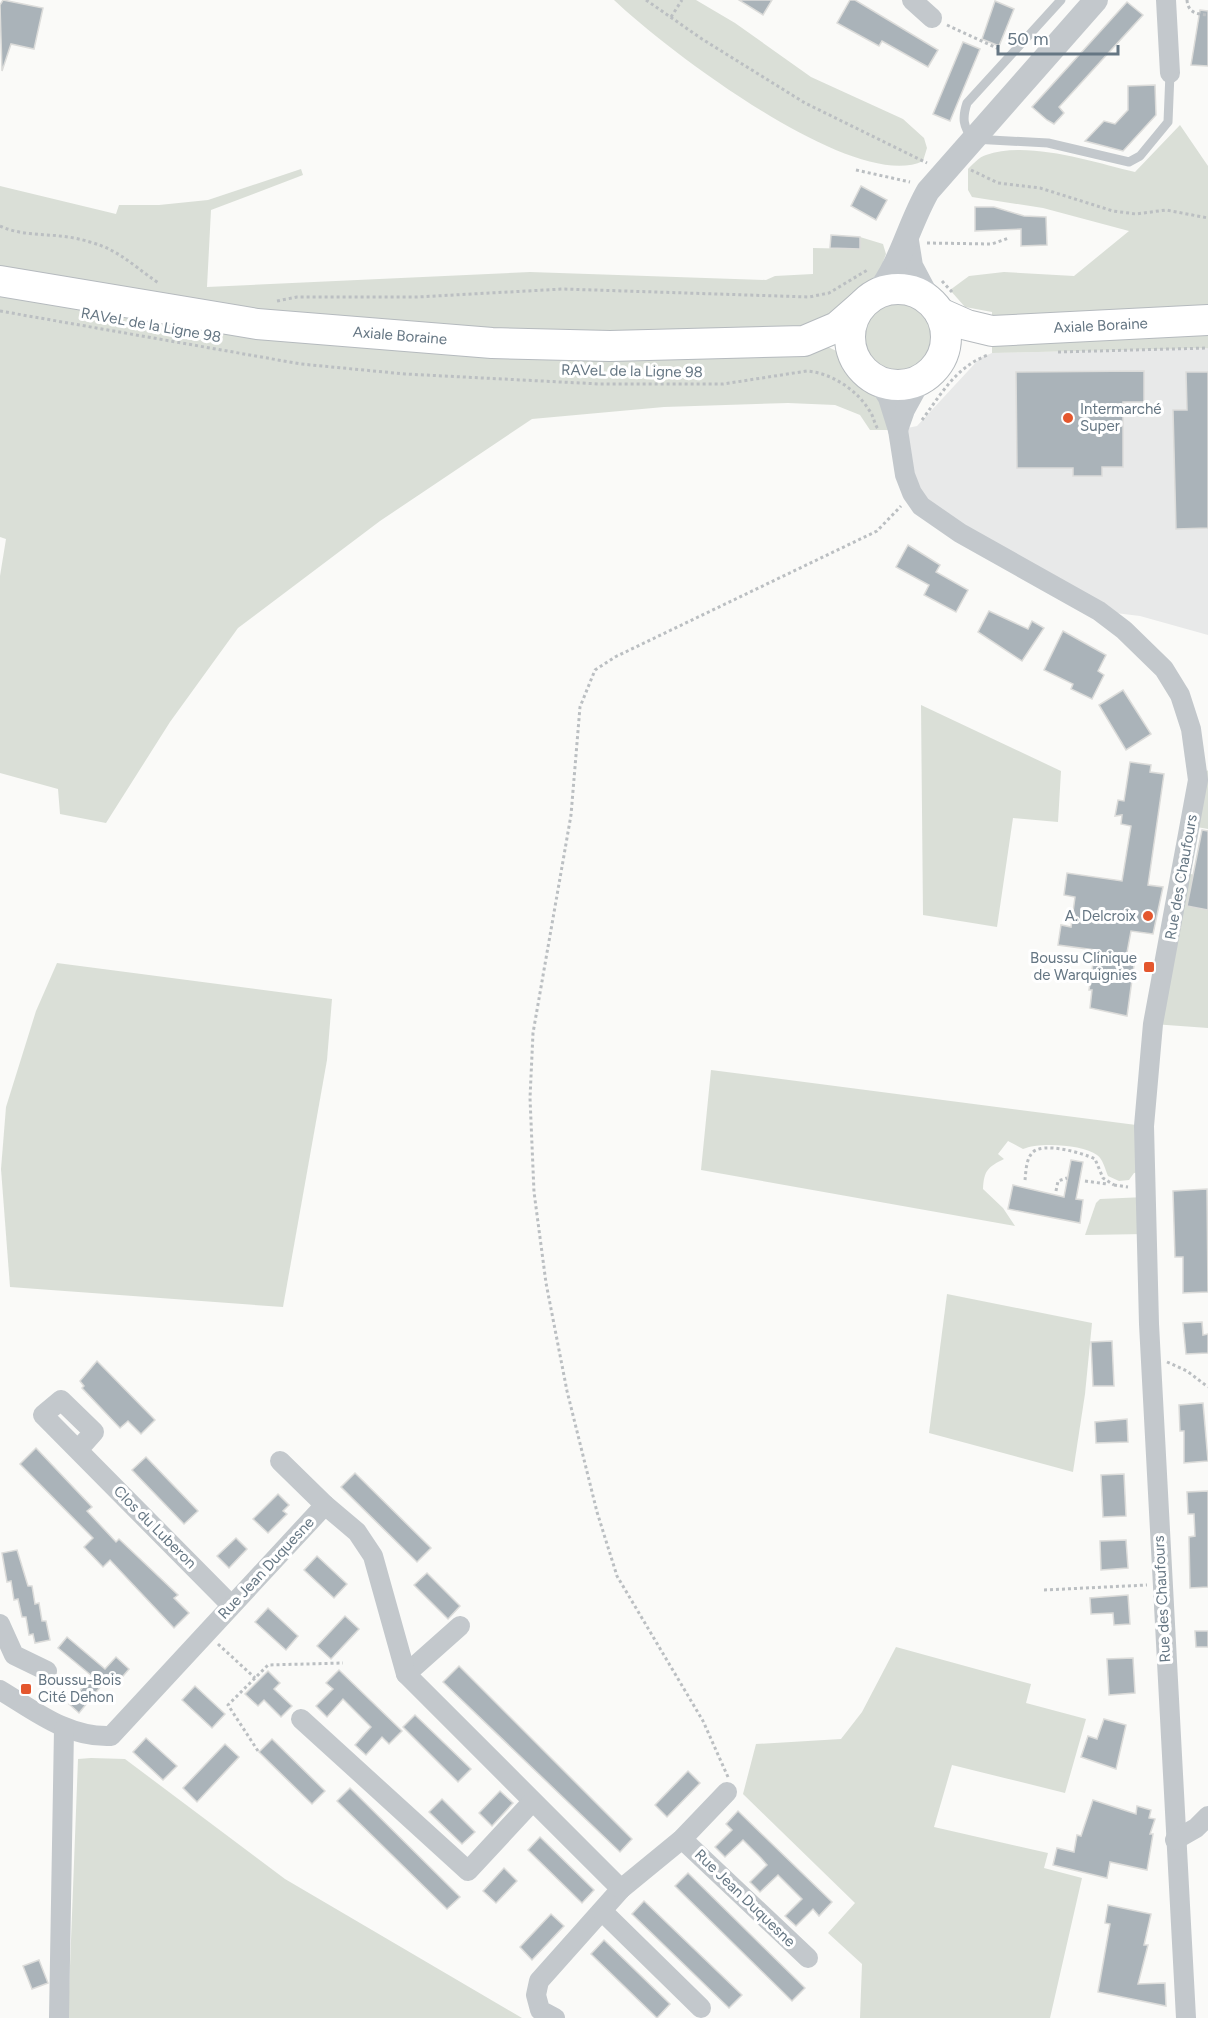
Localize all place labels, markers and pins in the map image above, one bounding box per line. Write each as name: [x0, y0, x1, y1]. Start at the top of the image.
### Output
place label: Intermarché Super: [1080, 400, 1162, 435]
marker: Intermarché Super: [1061, 411, 1075, 425]
place label: A. Delcroix: [1065, 907, 1136, 925]
marker: A. Delcroix: [1141, 909, 1155, 923]
place label: Boussu Clinique de Warquignies: [1030, 949, 1137, 984]
marker: Boussu Clinique de Warquignies: [1142, 960, 1156, 974]
place label: Boussu-Bois Cité Dehon: [38, 1671, 121, 1706]
marker: Boussu-Bois Cité Dehon: [19, 1682, 33, 1696]

